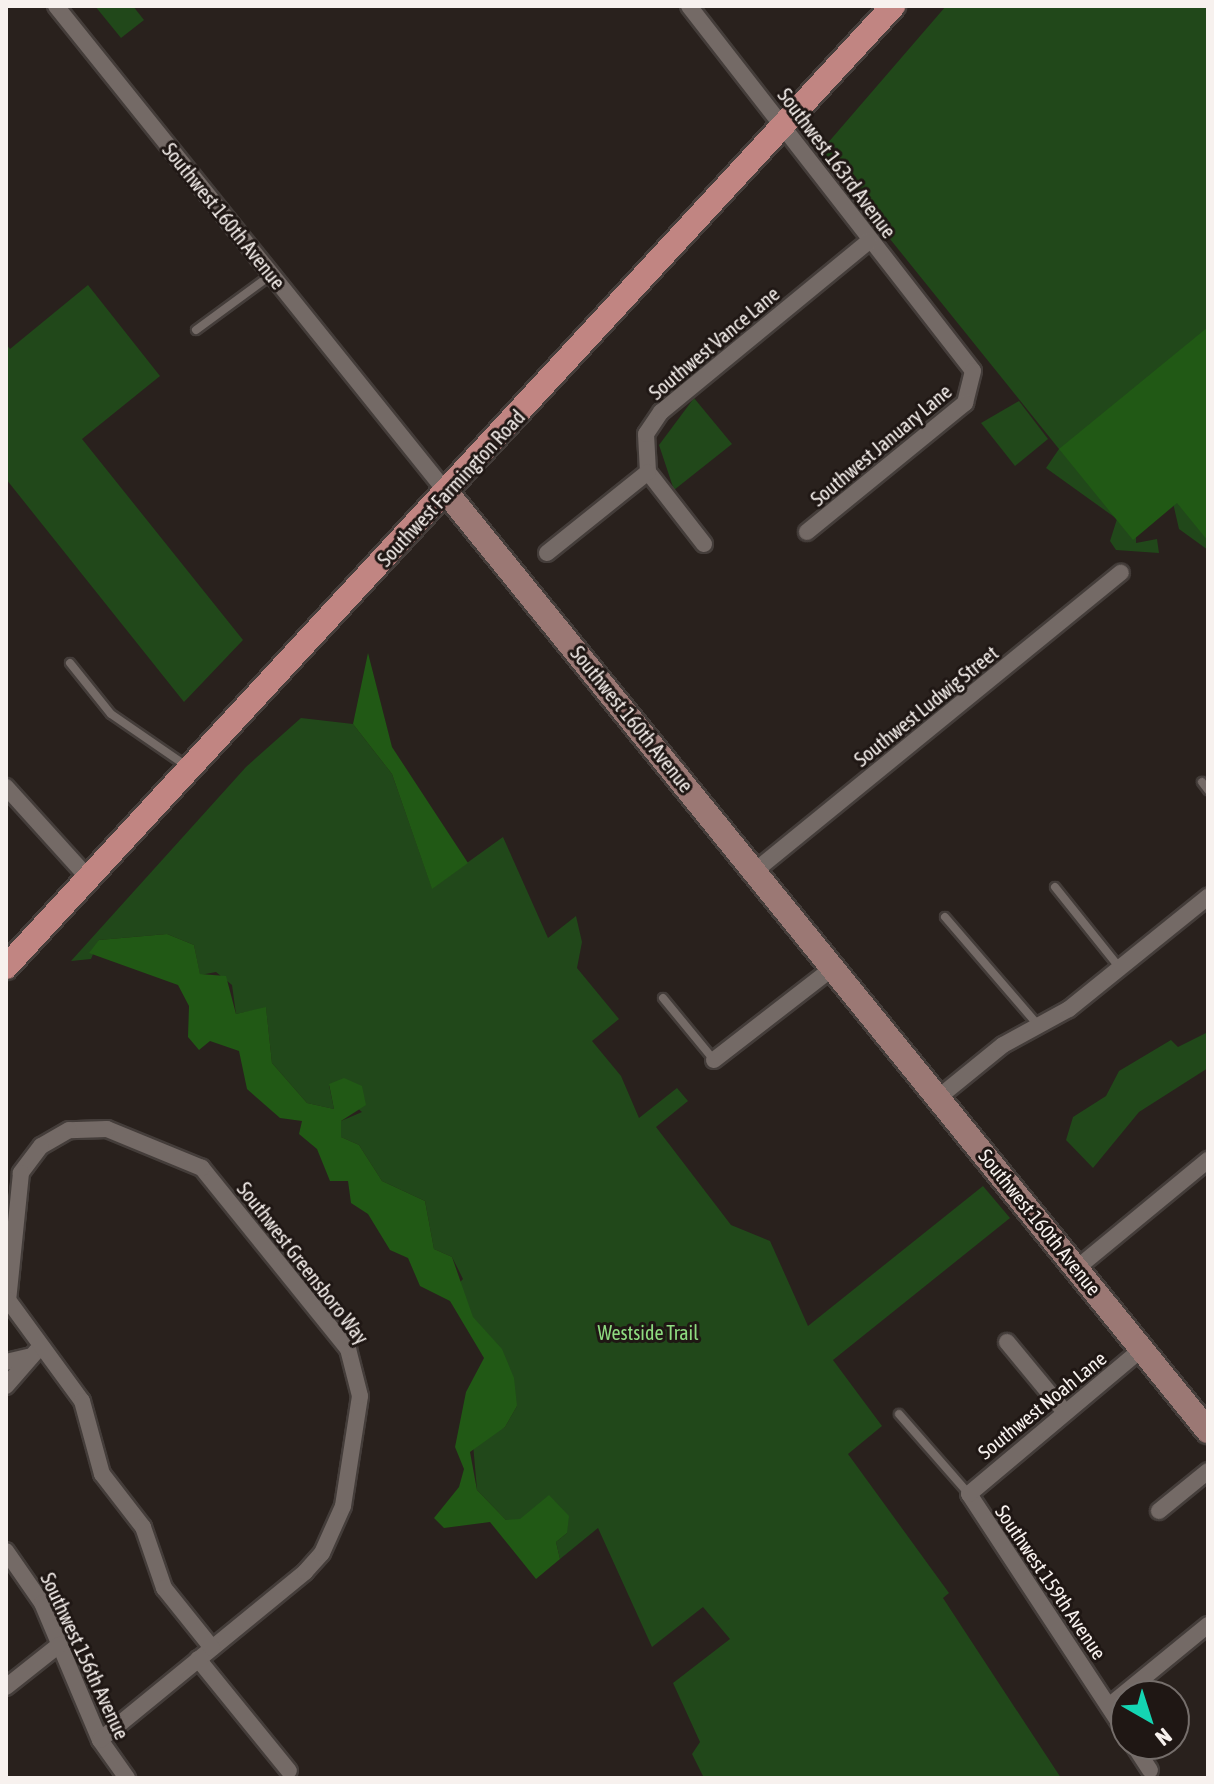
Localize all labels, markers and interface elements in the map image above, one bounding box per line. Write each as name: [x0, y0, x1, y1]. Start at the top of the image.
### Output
street label: Southwest 163rd Avenue: [773, 84, 901, 242]
street label: Southwest 160th Avenue: [158, 138, 290, 294]
street label: Southwest Vance Lane: [644, 282, 784, 404]
street label: Southwest January Lane: [806, 379, 956, 511]
street label: Southwest Farmington Road: [372, 405, 530, 571]
street label: Southwest 160th Avenue: [566, 641, 698, 797]
street label: Southwest Ludwig Street: [849, 641, 1003, 771]
street label: Southwest 160th Avenue: [974, 1144, 1106, 1300]
street label: Southwest Greensboro Way: [232, 1177, 374, 1349]
park label: Westside Trail: [597, 1320, 699, 1344]
street label: Southwest Noah Lane: [973, 1346, 1111, 1464]
street label: Southwest 159th Avenue: [990, 1500, 1112, 1664]
street label: Southwest 156th Avenue: [36, 1569, 134, 1743]
north arrow: [1110, 1680, 1190, 1760]
text: N: [1151, 1723, 1177, 1751]

